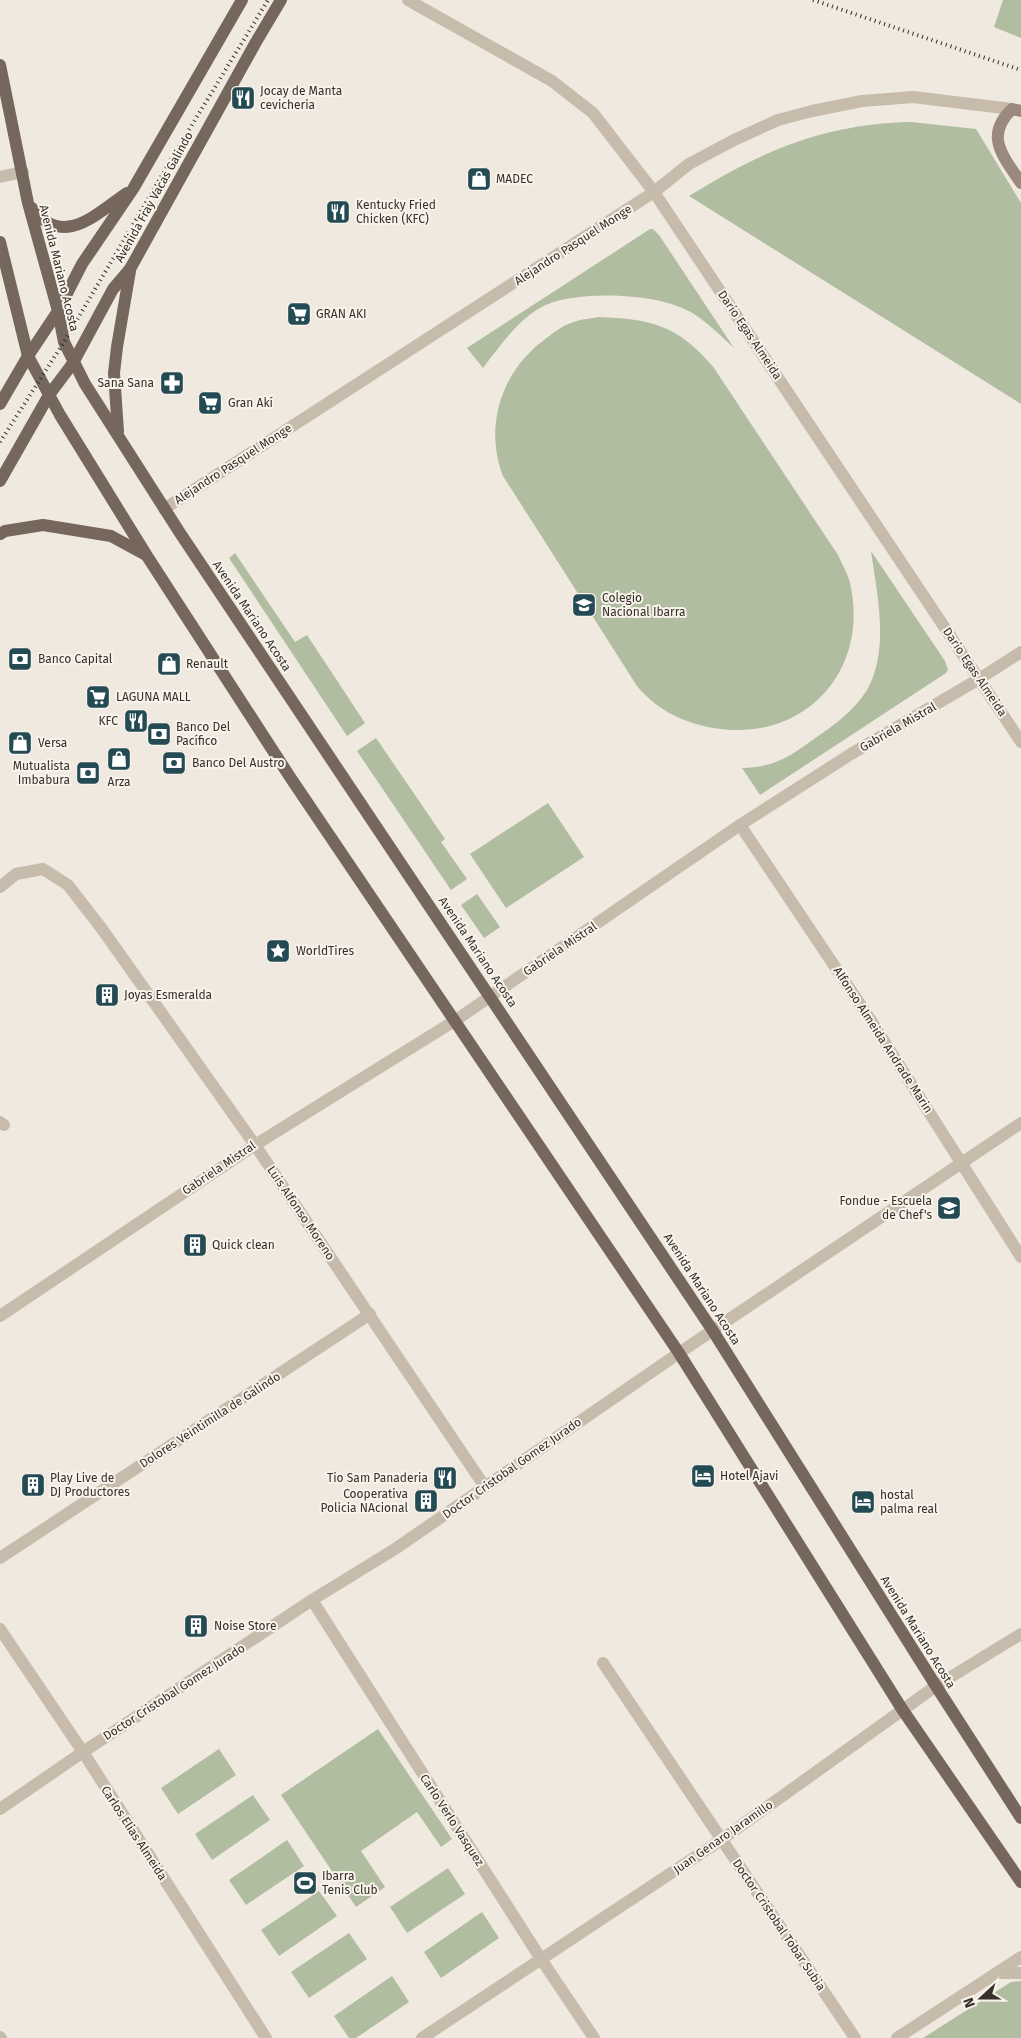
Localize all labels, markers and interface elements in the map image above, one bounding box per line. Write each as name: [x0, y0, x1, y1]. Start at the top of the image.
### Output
place label: Jocay de Manta cevicheria: [260, 84, 342, 112]
restaurant icon: Jocay de Manta cevicheria: [230, 85, 256, 111]
street label: Avenida Fray Vacas Galindo: [112, 129, 196, 265]
shop icon: MADEC: [466, 166, 492, 192]
place label: MADEC: [496, 172, 533, 186]
place label: Kentucky Fried Chicken (KFC): [356, 198, 436, 226]
restaurant icon: Kentucky Fried Chicken (KFC): [325, 199, 351, 225]
street label: Alejandro Pasquel Monge: [512, 202, 634, 288]
street label: Avenida Mariano Acosta: [36, 203, 82, 333]
street label: Dario Egas Almeida: [715, 288, 785, 382]
supermarket icon: GRAN AKI: [286, 301, 312, 327]
place label: GRAN AKI: [316, 307, 367, 321]
pharmacy icon: Sana Sana: [159, 370, 185, 396]
place label: Sana Sana: [98, 376, 154, 390]
supermarket icon: Gran Akí: [197, 390, 223, 416]
place label: Gran Akí: [228, 396, 274, 410]
street label: Alejandro Pasquel Monge: [172, 421, 294, 507]
street label: Avenida Mariano Acosta: [210, 558, 294, 674]
place label: Colegio Nacional Ibarra: [602, 591, 685, 619]
school or university icon: Colegio Nacional Ibarra: [571, 592, 597, 618]
street label: Dario Egas Almeida: [940, 625, 1010, 719]
bank icon: Banco Capital: [7, 646, 33, 672]
shop icon: Renault: [156, 651, 182, 677]
place label: Banco Capital: [38, 652, 113, 666]
place label: Renault: [186, 657, 229, 671]
supermarket icon: LAGUNA MALL: [85, 684, 111, 710]
place label: LAGUNA MALL: [116, 690, 191, 704]
street label: Gabriela Mistral: [857, 699, 939, 754]
restaurant icon: KFC: [123, 708, 149, 734]
place label: KFC: [99, 714, 118, 728]
place label: Banco Del Pacífico: [176, 720, 231, 748]
bank icon: Banco Del Pacífico: [146, 721, 172, 747]
shop icon: Versa: [7, 730, 33, 756]
place label: Versa: [38, 736, 67, 750]
shop icon: Arza: [106, 746, 132, 772]
bank icon: Banco Del Austro: [161, 750, 187, 776]
place label: Banco Del Austro: [192, 756, 285, 770]
place label: Mutualista Imbabura: [13, 759, 70, 787]
bank icon: Mutualista Imbabura: [75, 760, 101, 786]
place label: Arza: [108, 775, 130, 789]
street label: Avenida Mariano Acosta: [436, 894, 520, 1010]
street label: Gabriela Mistral: [521, 919, 600, 979]
place icon: WorldTires: [265, 938, 291, 964]
place label: WorldTires: [296, 944, 354, 958]
street label: Alfonso Almeida Andrade Marin: [830, 964, 936, 1116]
building icon: Joyas Esmeralda: [94, 982, 120, 1008]
place label: Joyas Esmeralda: [124, 988, 212, 1002]
street label: Gabriela Mistral: [180, 1138, 259, 1198]
street label: Luis Alfonso Moreno: [264, 1163, 338, 1263]
place label: Fondue - Escuela de Chef's: [840, 1194, 932, 1222]
school or university icon: Fondue - Escuela de Chef's: [936, 1195, 962, 1221]
street label: Avenida Mariano Acosta: [661, 1231, 743, 1347]
building icon: Quick clean: [182, 1232, 208, 1258]
place label: Quick clean: [212, 1238, 275, 1252]
street label: Dolores Veintimilla de Galindo: [137, 1369, 283, 1471]
street label: Doctor Cristobal Gomez Jurado: [440, 1415, 584, 1521]
hotel icon: Hotel Ajavi: [690, 1463, 716, 1489]
restaurant icon: Tio Sam Panaderia: [432, 1465, 458, 1491]
place label: Hotel Ajavi: [720, 1469, 778, 1483]
place label: Play Live de DJ Productores: [50, 1471, 130, 1499]
place label: Tio Sam Panaderia: [327, 1471, 428, 1485]
building icon: Play Live de DJ Productores: [20, 1472, 46, 1498]
place label: Cooperativa Policia NAcional: [320, 1487, 408, 1515]
building icon: Cooperativa Policia NAcional: [413, 1488, 439, 1514]
place label: hostal palma real: [880, 1488, 938, 1516]
hotel icon: hostal palma real: [850, 1489, 876, 1515]
street label: Avenida Mariano Acosta: [878, 1573, 958, 1691]
building icon: Noise Store: [183, 1613, 209, 1639]
place label: Noise Store: [214, 1619, 276, 1633]
street label: Doctor Cristobal Gomez Jurado: [100, 1641, 248, 1743]
street label: Carlo Verlo Vasquez: [417, 1771, 487, 1869]
street label: Carlos Elias Almeida: [98, 1783, 170, 1883]
street label: Juan Genaro Jaramillo: [671, 1797, 775, 1877]
street label: Doctor Cristobal Tobar Subia: [730, 1857, 828, 1993]
place label: Ibarra Tenis Club: [322, 1869, 378, 1897]
sports icon: Ibarra Tenis Club: [292, 1870, 318, 1896]
north arrow: [956, 1973, 1006, 2023]
text: N: [960, 1995, 979, 2010]

